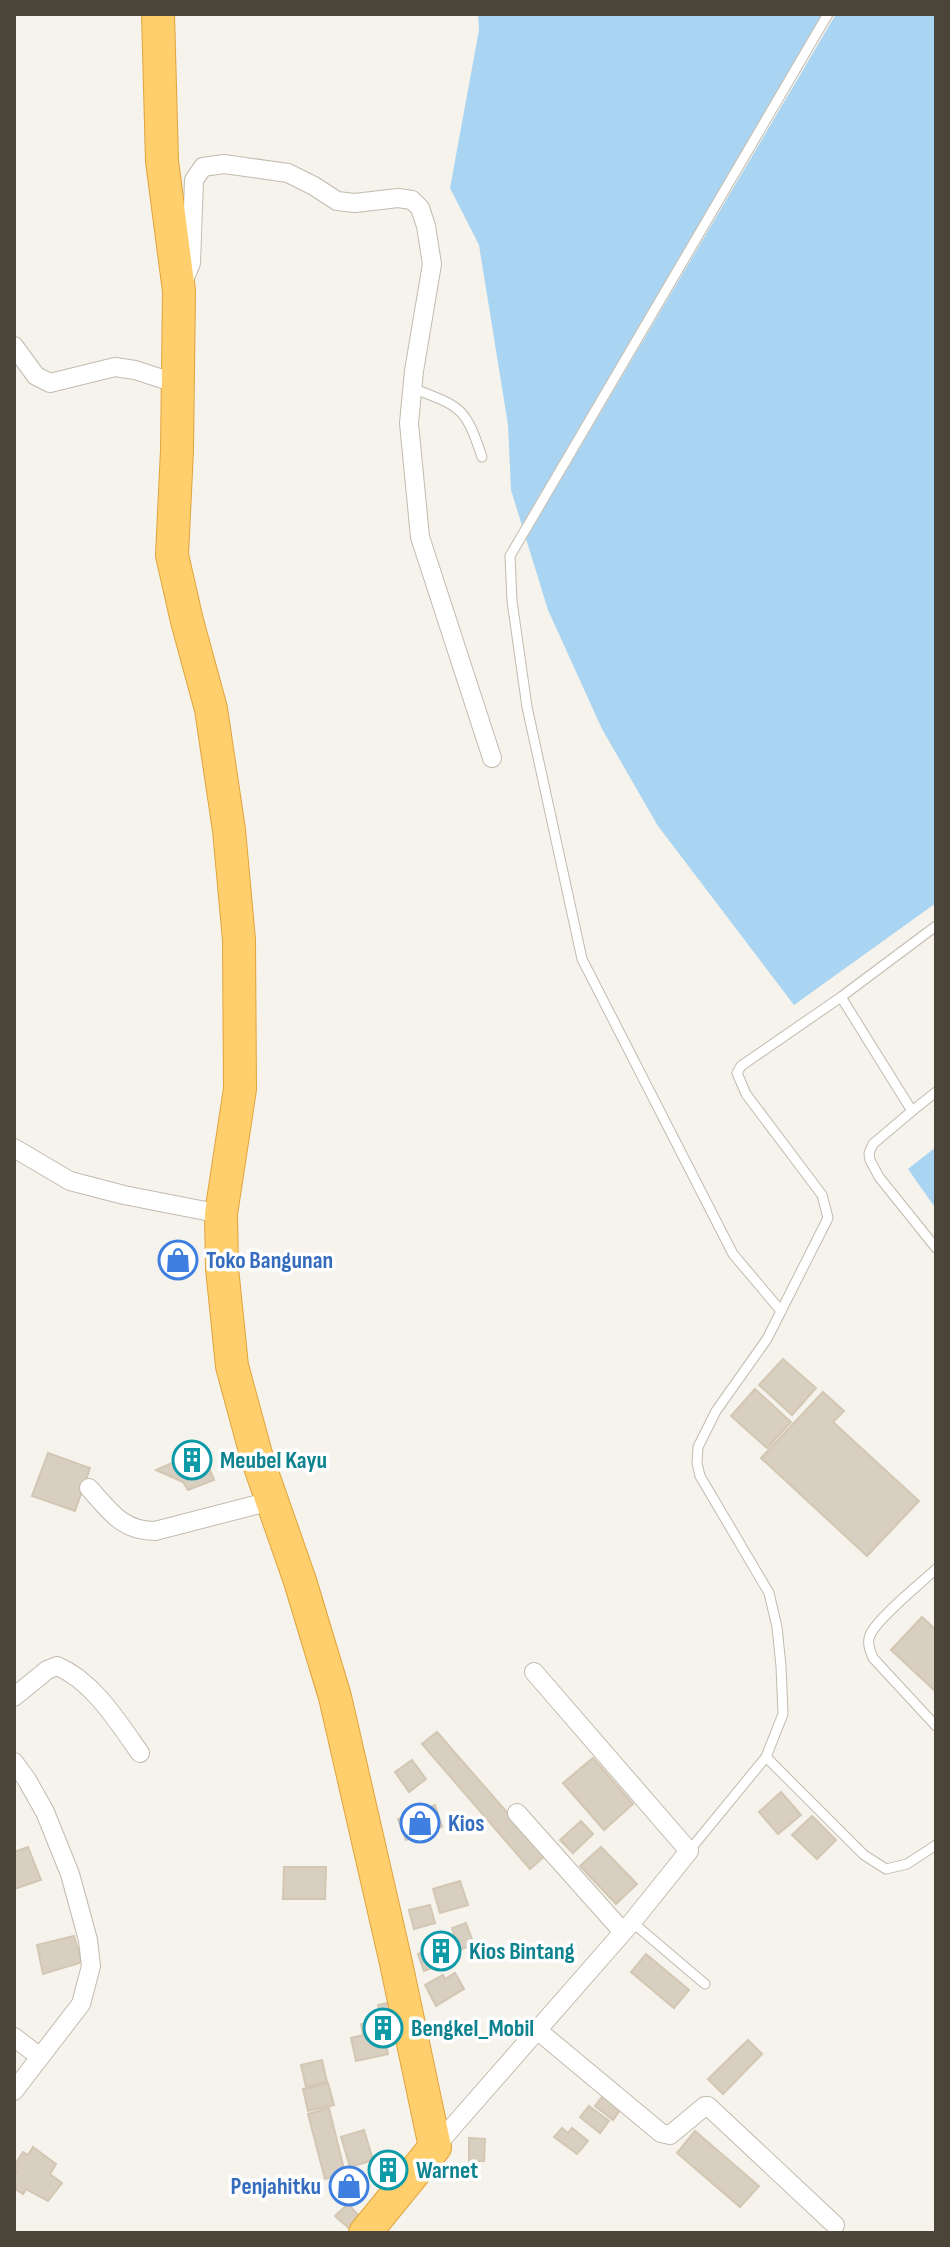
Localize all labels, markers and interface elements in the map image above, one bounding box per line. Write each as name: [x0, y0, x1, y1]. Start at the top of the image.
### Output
shop icon: Toko Bangunan: [157, 1239, 199, 1281]
place label: Toko Bangunan: [206, 1246, 333, 1275]
building icon: Meubel Kayu: [171, 1439, 213, 1481]
place label: Meubel Kayu: [220, 1446, 327, 1475]
shop icon: Kios: [399, 1802, 441, 1844]
place label: Kios: [448, 1809, 484, 1838]
building icon: Kios Bintang: [420, 1930, 462, 1972]
place label: Kios Bintang: [469, 1937, 575, 1966]
building icon: Bengkel_Mobil: [362, 2007, 404, 2049]
place label: Bengkel_Mobil: [411, 2014, 534, 2043]
building icon: Warnet: [367, 2149, 409, 2191]
place label: Warnet: [416, 2156, 478, 2185]
shop icon: Penjahitku: [328, 2165, 370, 2207]
place label: Penjahitku: [231, 2172, 321, 2201]

